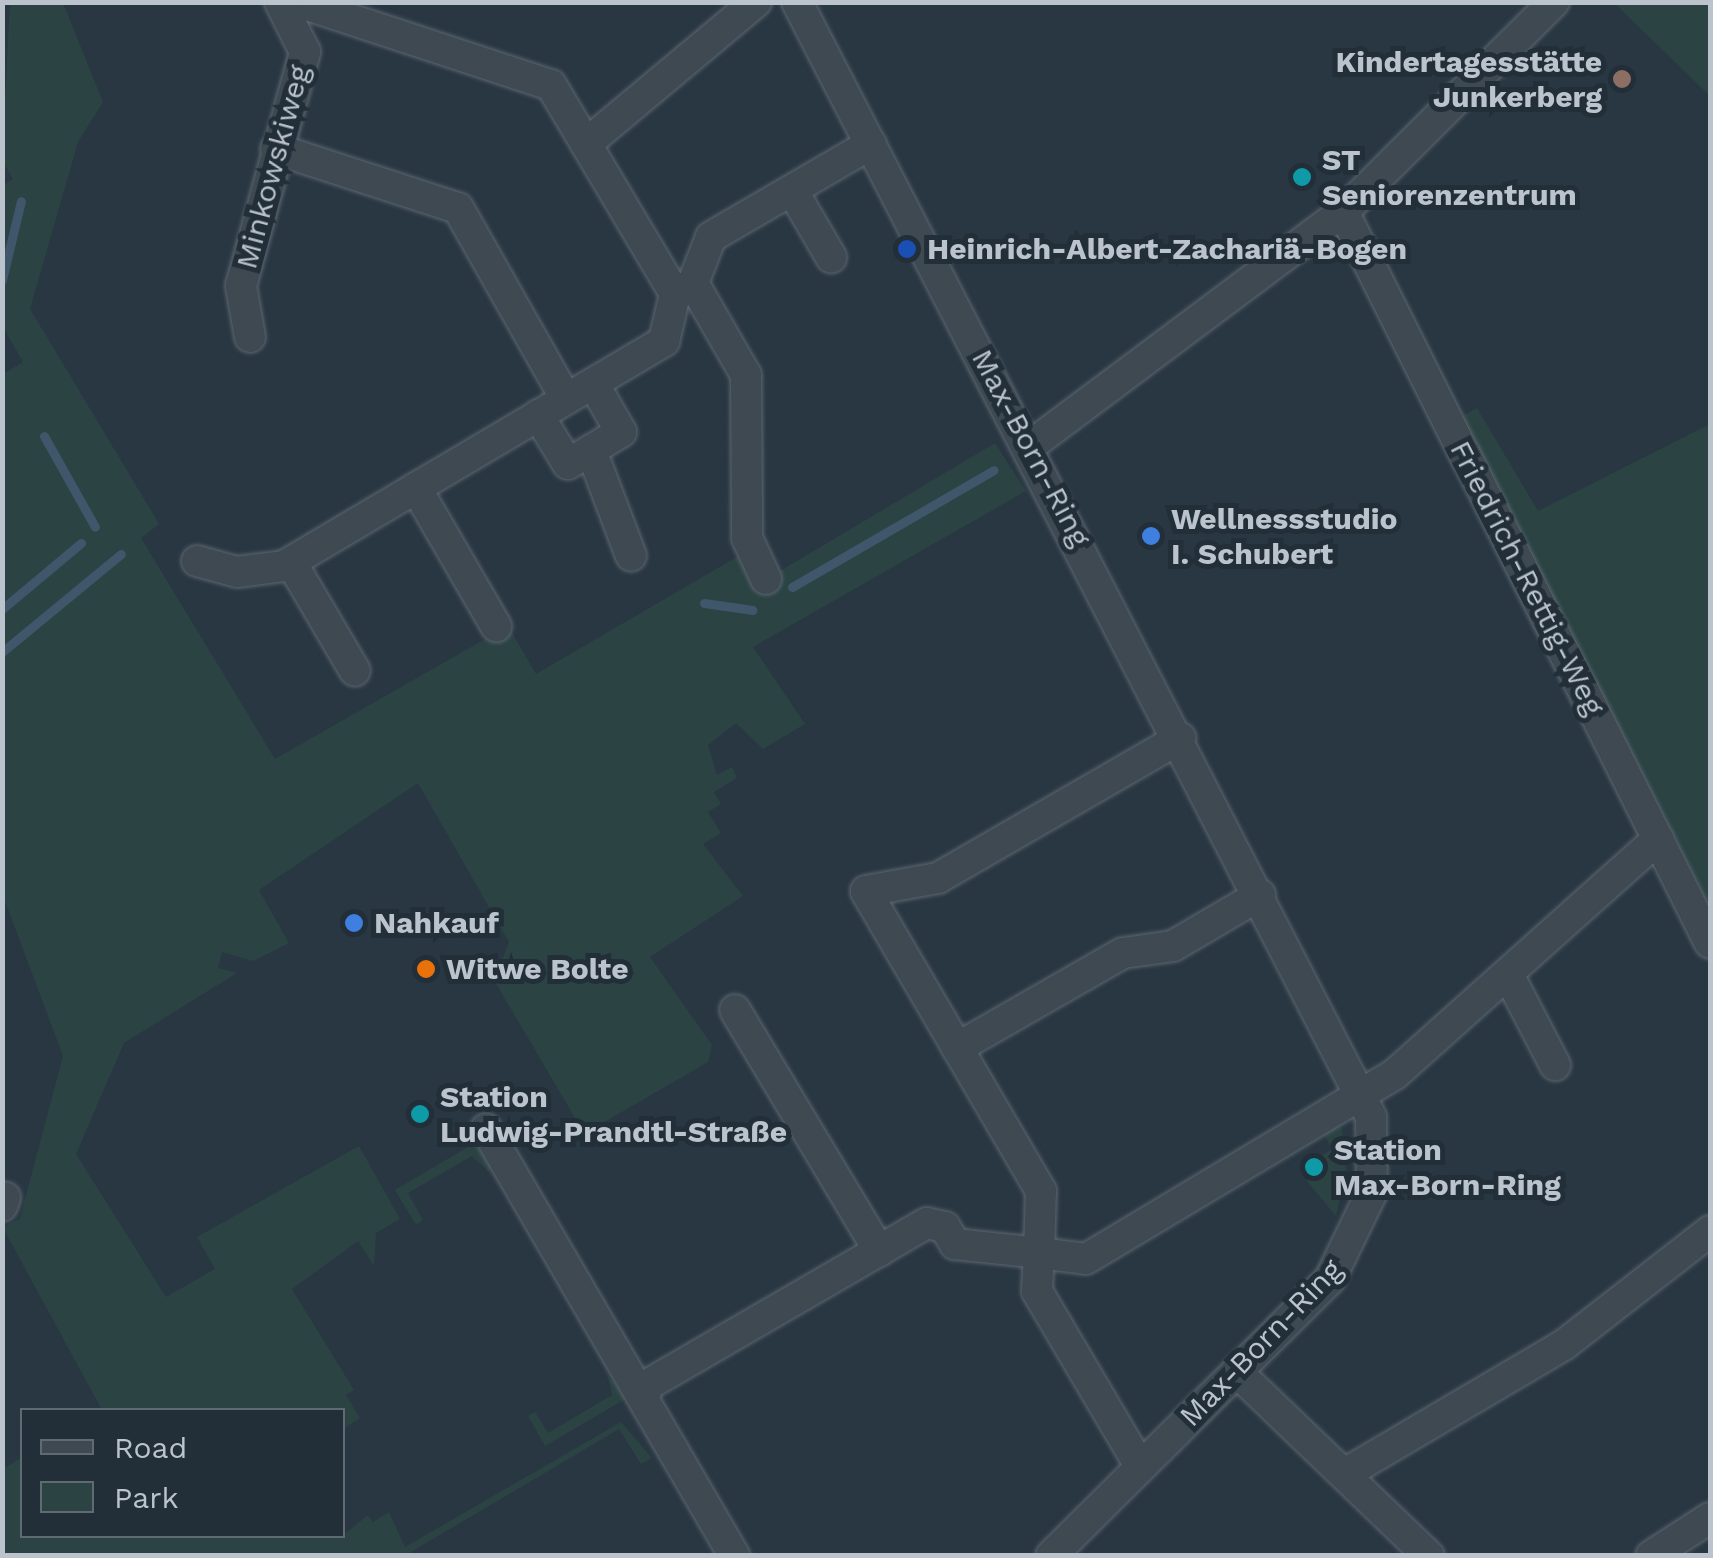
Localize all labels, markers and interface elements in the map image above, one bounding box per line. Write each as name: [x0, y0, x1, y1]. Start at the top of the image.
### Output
place label: Kindertagesstätte Junkerberg: [1336, 44, 1602, 114]
street label: Minkowskiweg: [228, 61, 318, 273]
marker: Kindertagesstätte Junkerberg: [1611, 68, 1633, 90]
place label: ST Seniorenzentrum: [1322, 142, 1577, 212]
marker: ST Seniorenzentrum: [1291, 166, 1313, 188]
place label: Heinrich-Albert-Zachariä-Bogen: [927, 231, 1407, 267]
marker: Heinrich-Albert-Zachariä-Bogen: [896, 238, 918, 260]
street label: Max-Born-Ring: [964, 343, 1098, 553]
street label: Friedrich-Rettig-Weg: [1442, 435, 1612, 721]
place label: Wellnessstudio I. Schubert: [1171, 501, 1397, 572]
marker: Wellnessstudio I. Schubert: [1140, 525, 1162, 547]
place label: Nahkauf: [374, 905, 499, 941]
marker: Nahkauf: [343, 912, 365, 934]
place label: Witwe Bolte: [446, 951, 629, 987]
marker: Witwe Bolte: [415, 958, 437, 980]
place label: Station Ludwig-Prandtl-Straße: [440, 1079, 787, 1150]
marker: Station Ludwig-Prandtl-Straße: [409, 1103, 431, 1125]
place label: Station Max-Born-Ring: [1334, 1132, 1561, 1202]
marker: Station Max-Born-Ring: [1303, 1156, 1325, 1178]
street label: Max-Born-Ring: [1172, 1252, 1350, 1434]
legend: [20, 1408, 345, 1538]
text: Road: [114, 1430, 187, 1465]
text: Park: [114, 1480, 179, 1515]

